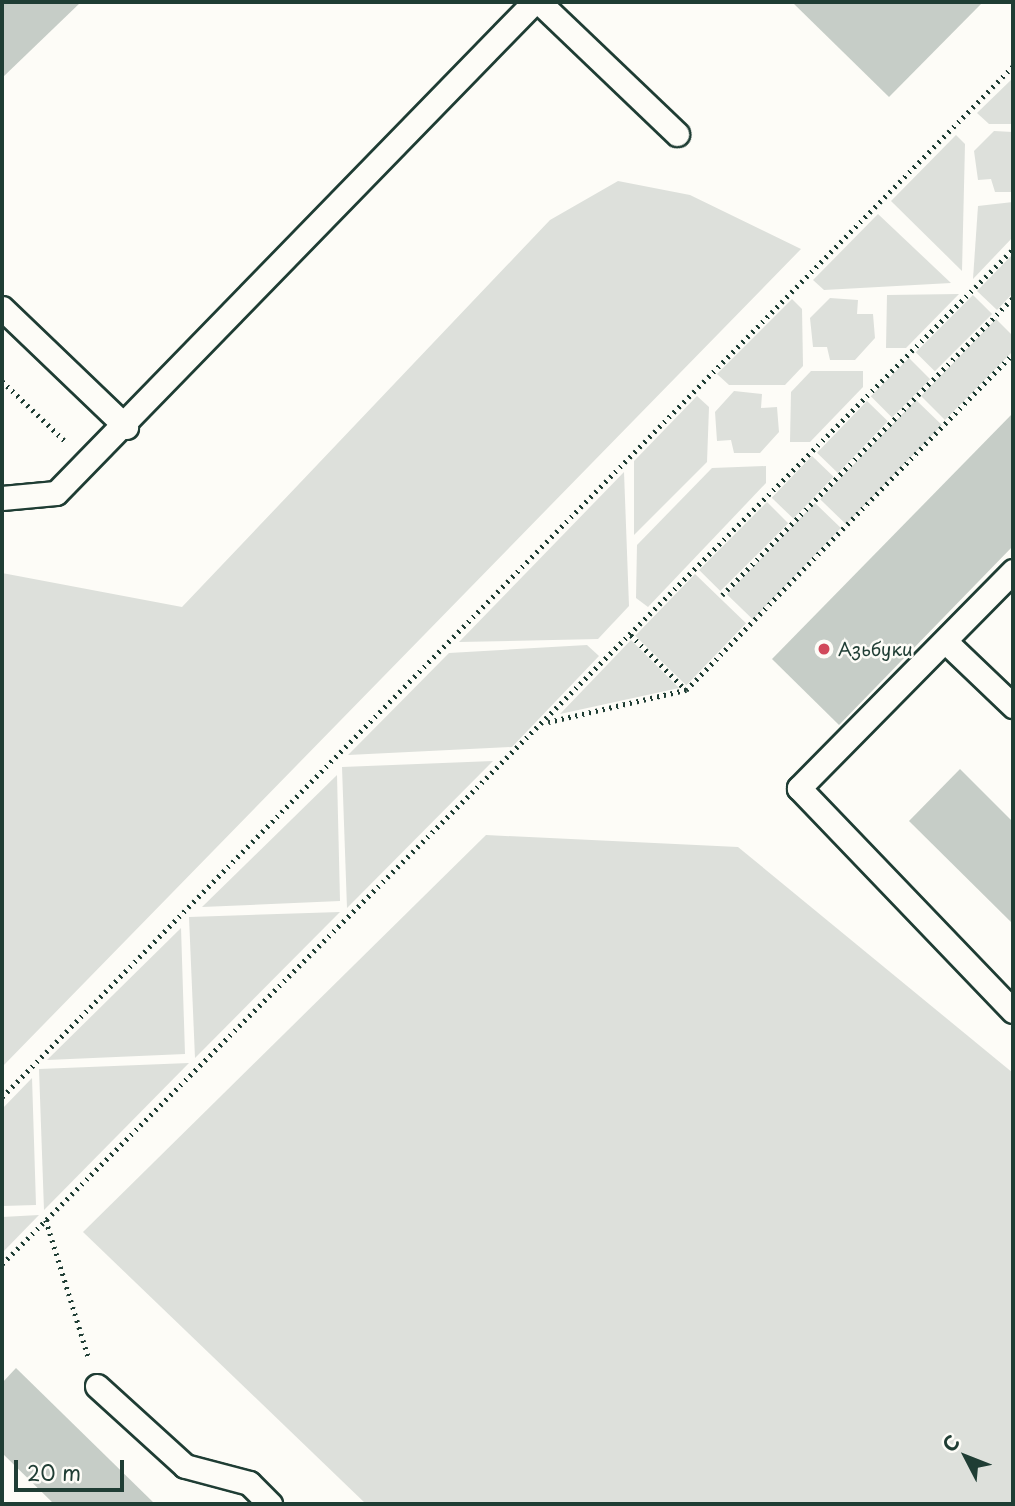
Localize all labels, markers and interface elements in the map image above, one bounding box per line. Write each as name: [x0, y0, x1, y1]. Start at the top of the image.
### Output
place label: Азьбуки: [838, 638, 913, 660]
marker: Азьбуки: [816, 641, 832, 657]
north arrow: [931, 1422, 1001, 1492]
text: С: [935, 1428, 966, 1458]
scale bar: [18, 1446, 128, 1490]
text: 20 m: [27, 1456, 81, 1488]

